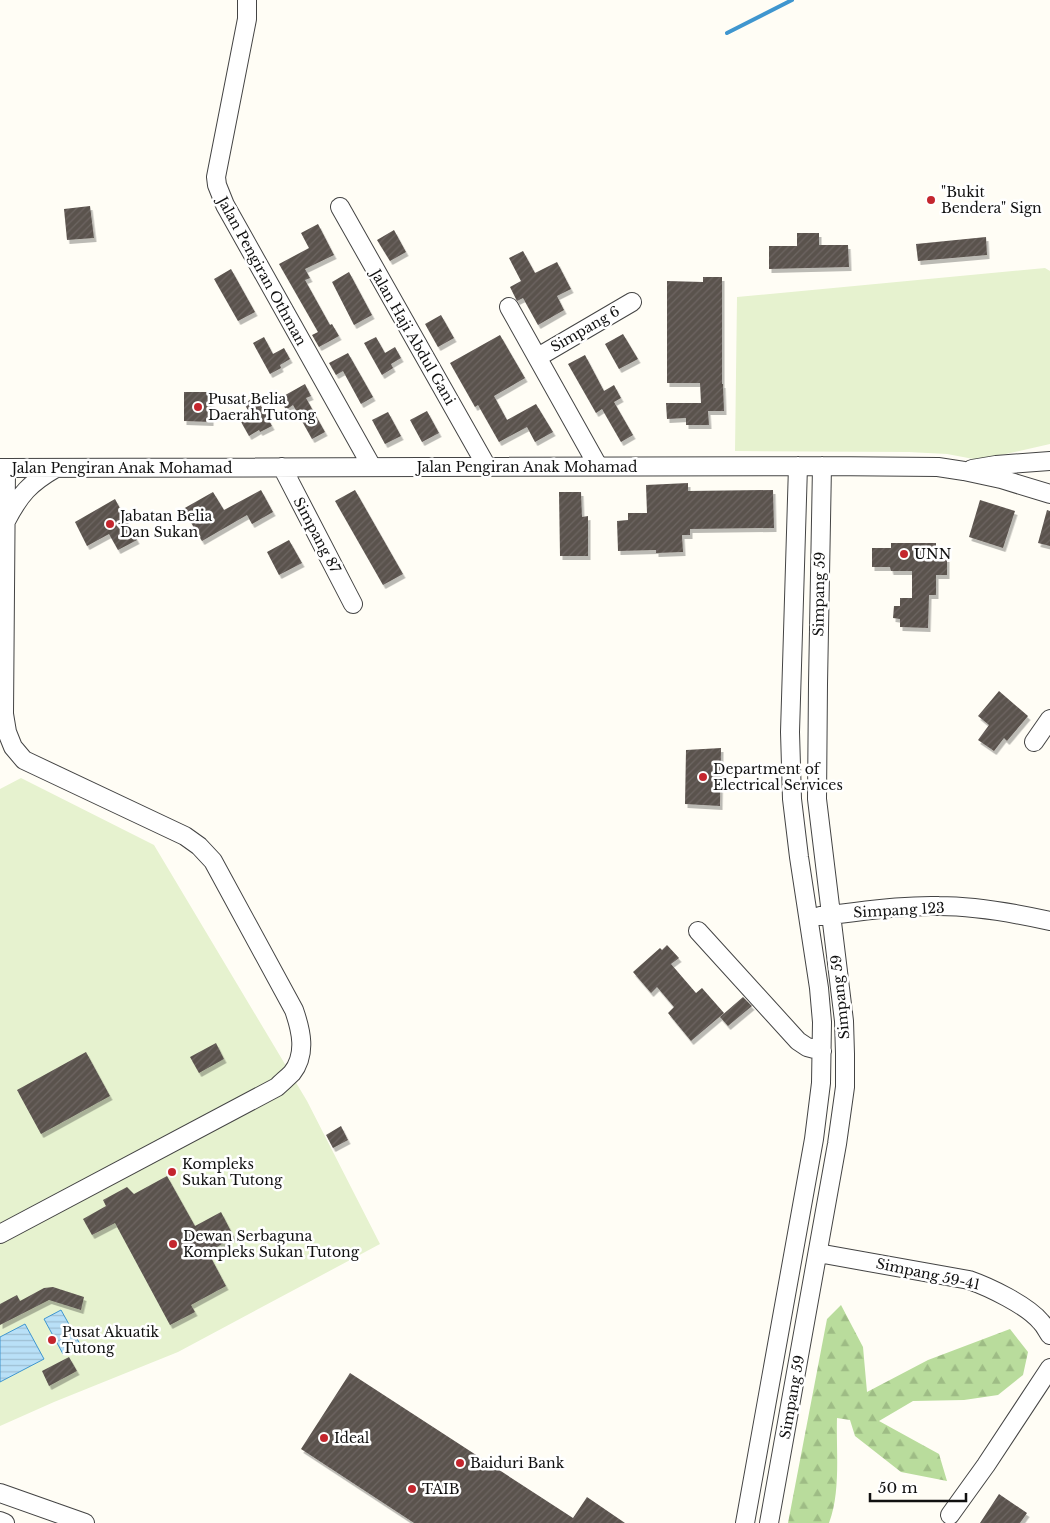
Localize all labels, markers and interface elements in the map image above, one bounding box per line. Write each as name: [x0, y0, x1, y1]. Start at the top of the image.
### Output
place label: "Bukit Bendera" Sign: [941, 183, 1042, 217]
street label: Jalan Pengiran Othman: [213, 192, 311, 349]
marker: "Bukit Bendera" Sign: [925, 194, 937, 206]
street label: Jalan Haji Abdul Gani: [366, 264, 459, 408]
street label: Simpang 6: [547, 302, 623, 356]
place label: Pusat Belia Daerah Tutong: [208, 390, 317, 424]
marker: Pusat Belia Daerah Tutong: [192, 401, 204, 413]
street label: Jalan Pengiran Anak Mohamad: [415, 458, 638, 476]
street label: Jalan Pengiran Anak Mohamad: [10, 459, 233, 477]
street label: Simpang 87: [289, 494, 345, 577]
place label: Jabatan Belia Dan Sukan: [118, 507, 213, 541]
marker: Jabatan Belia Dan Sukan: [104, 518, 116, 530]
place label: UNN: [914, 545, 952, 563]
marker: UNN: [898, 548, 910, 560]
street label: Simpang 59: [809, 551, 829, 637]
place label: Department of Electrical Services: [713, 760, 843, 794]
marker: Department of Electrical Services: [697, 771, 709, 783]
street label: Simpang 123: [853, 899, 945, 921]
street label: Simpang 59: [827, 954, 853, 1040]
place label: Kompleks Sukan Tutong: [182, 1155, 283, 1189]
marker: Kompleks Sukan Tutong: [166, 1166, 178, 1178]
place label: Dewan Serbaguna Kompleks Sukan Tutong: [183, 1227, 360, 1261]
marker: Dewan Serbaguna Kompleks Sukan Tutong: [167, 1238, 179, 1250]
street label: Simpang 59-41: [874, 1254, 982, 1294]
place label: Pusat Akuatik Tutong: [62, 1323, 159, 1357]
marker: Pusat Akuatik Tutong: [46, 1334, 58, 1346]
street label: Simpang 59: [776, 1354, 808, 1440]
place label: Ideal: [334, 1429, 370, 1447]
marker: Ideal: [318, 1432, 330, 1444]
place label: Baiduri Bank: [470, 1454, 565, 1472]
marker: Baiduri Bank: [454, 1457, 466, 1469]
scale bar: [870, 1470, 966, 1502]
text: 50 m: [878, 1478, 918, 1497]
place label: TAIB: [422, 1480, 460, 1498]
marker: TAIB: [406, 1483, 418, 1495]

